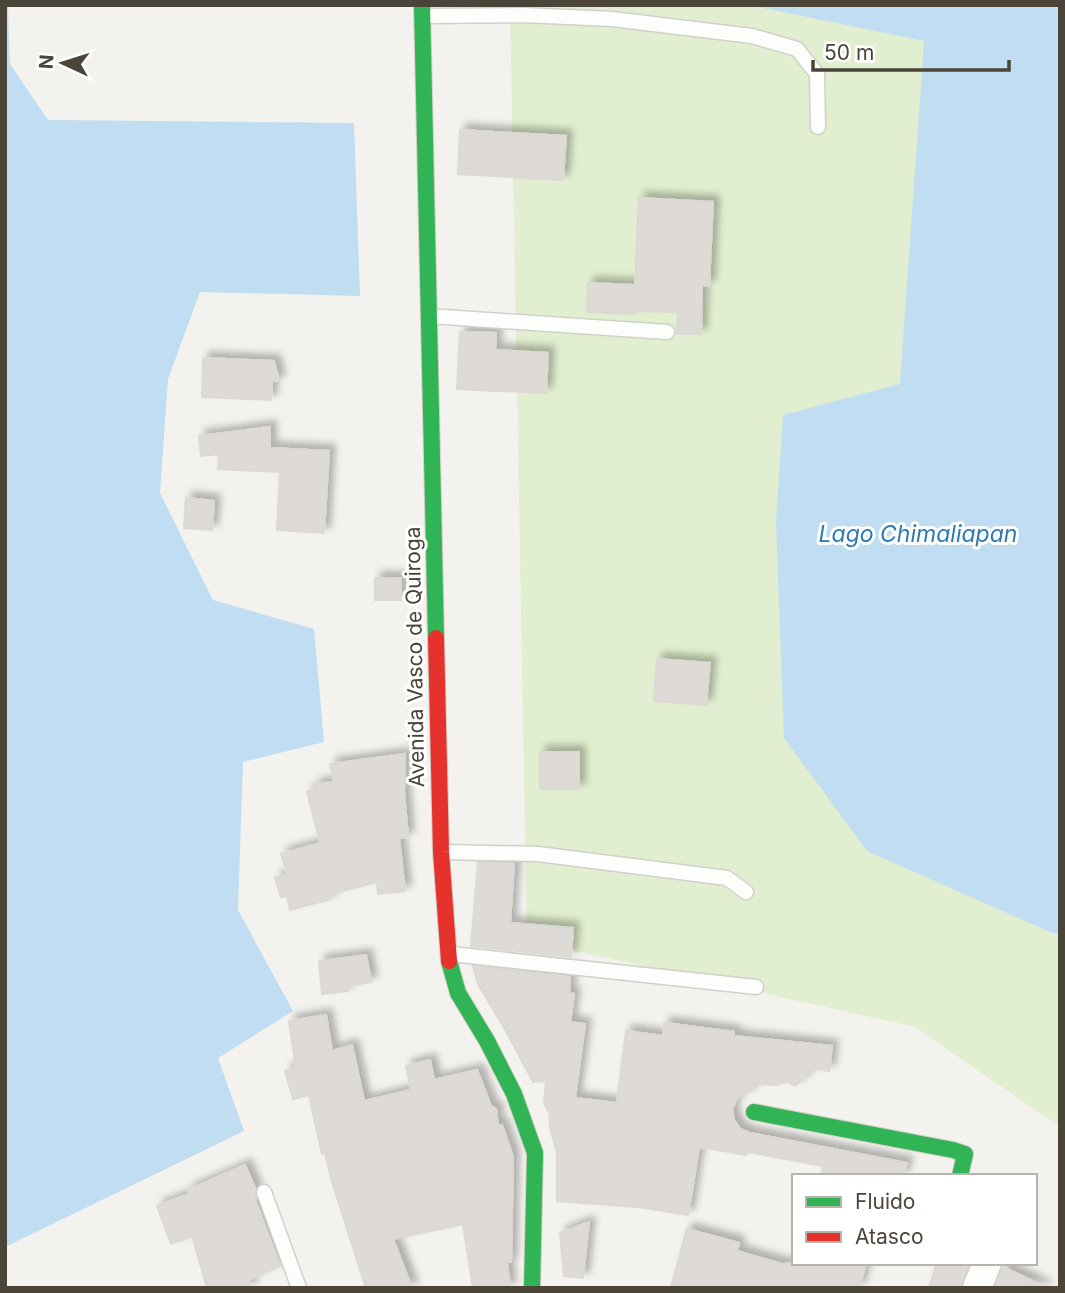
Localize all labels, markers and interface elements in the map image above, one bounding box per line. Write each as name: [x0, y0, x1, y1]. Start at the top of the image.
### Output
north arrow: [28, 28, 98, 98]
scale bar: [813, 28, 1009, 72]
text: 50 m: [824, 40, 874, 65]
text: N: [35, 54, 59, 70]
water label: Lago Chimaliapan: [819, 520, 1017, 548]
street label: Avenida Vasco de Quiroga: [400, 526, 429, 788]
legend: [792, 1174, 1037, 1265]
text: Fluido: [855, 1189, 915, 1214]
text: Atasco: [855, 1224, 924, 1249]

